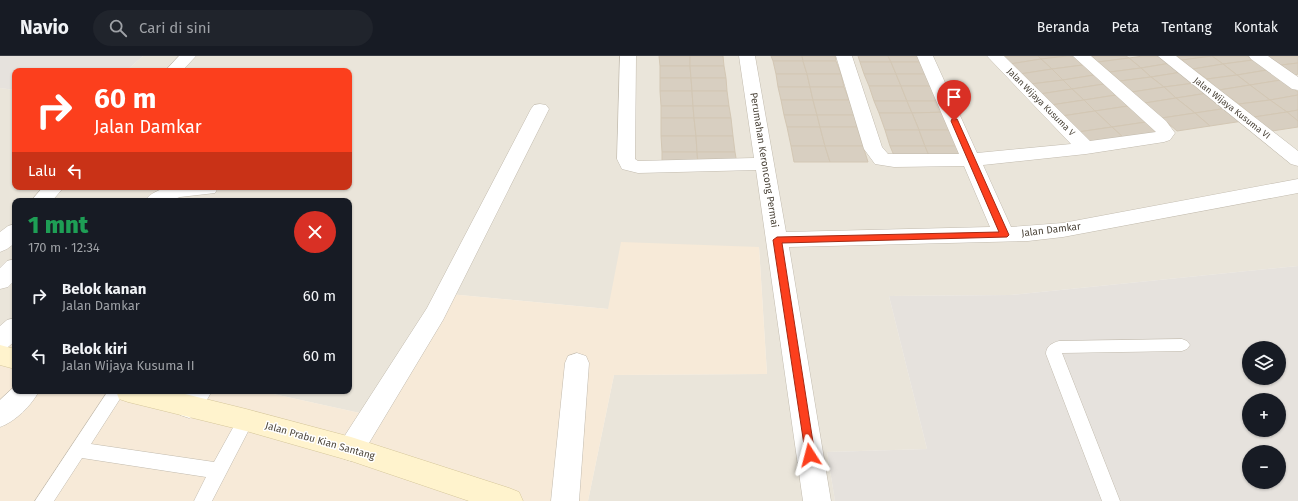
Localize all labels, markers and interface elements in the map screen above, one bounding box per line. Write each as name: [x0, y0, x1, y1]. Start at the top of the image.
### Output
search box: [93, 10, 373, 46]
text: Navio: [20, 16, 69, 39]
icon: search: [107, 17, 129, 39]
text: Cari di sini: [139, 19, 211, 37]
text: Beranda: [1037, 19, 1090, 36]
text: Peta: [1112, 19, 1139, 36]
text: Tentang: [1161, 19, 1212, 36]
text: Kontak: [1234, 19, 1278, 36]
street label: Jalan Wijaya Kusuma V: [1005, 66, 1077, 138]
street label: Jalan Wijaya Kusuma VI: [1192, 75, 1272, 141]
pin: [937, 80, 971, 121]
text: 60 m: [94, 82, 156, 115]
icon: right: [28, 84, 80, 136]
icon: arrive: [943, 86, 965, 108]
street label: Perumahan Keroncong Permai: [747, 92, 781, 229]
text: Jalan Damkar: [94, 116, 202, 138]
icon: left: [64, 160, 86, 182]
text: Lalu: [28, 162, 56, 180]
text: 1 mnt: [28, 211, 88, 239]
button: close: [294, 211, 336, 253]
street label: Jalan Damkar: [1021, 220, 1082, 240]
text: 170 m · 12:34: [28, 240, 100, 255]
text: Belok kanan: [62, 280, 146, 298]
icon: right: [28, 285, 50, 307]
text: 60 m: [303, 287, 336, 305]
text: Jalan Damkar: [62, 298, 140, 313]
text: Belok kiri: [62, 340, 127, 358]
map controls: [1242, 341, 1286, 489]
button: layers: [1242, 341, 1286, 385]
icon: left: [28, 345, 50, 367]
text: 60 m: [303, 347, 336, 365]
text: Jalan Wijaya Kusuma II: [62, 358, 194, 373]
button: +: [1242, 393, 1286, 437]
street label: Jalan Prabu Kian Santang: [264, 420, 377, 463]
position arrow: [789, 434, 831, 476]
button: −: [1242, 445, 1286, 489]

